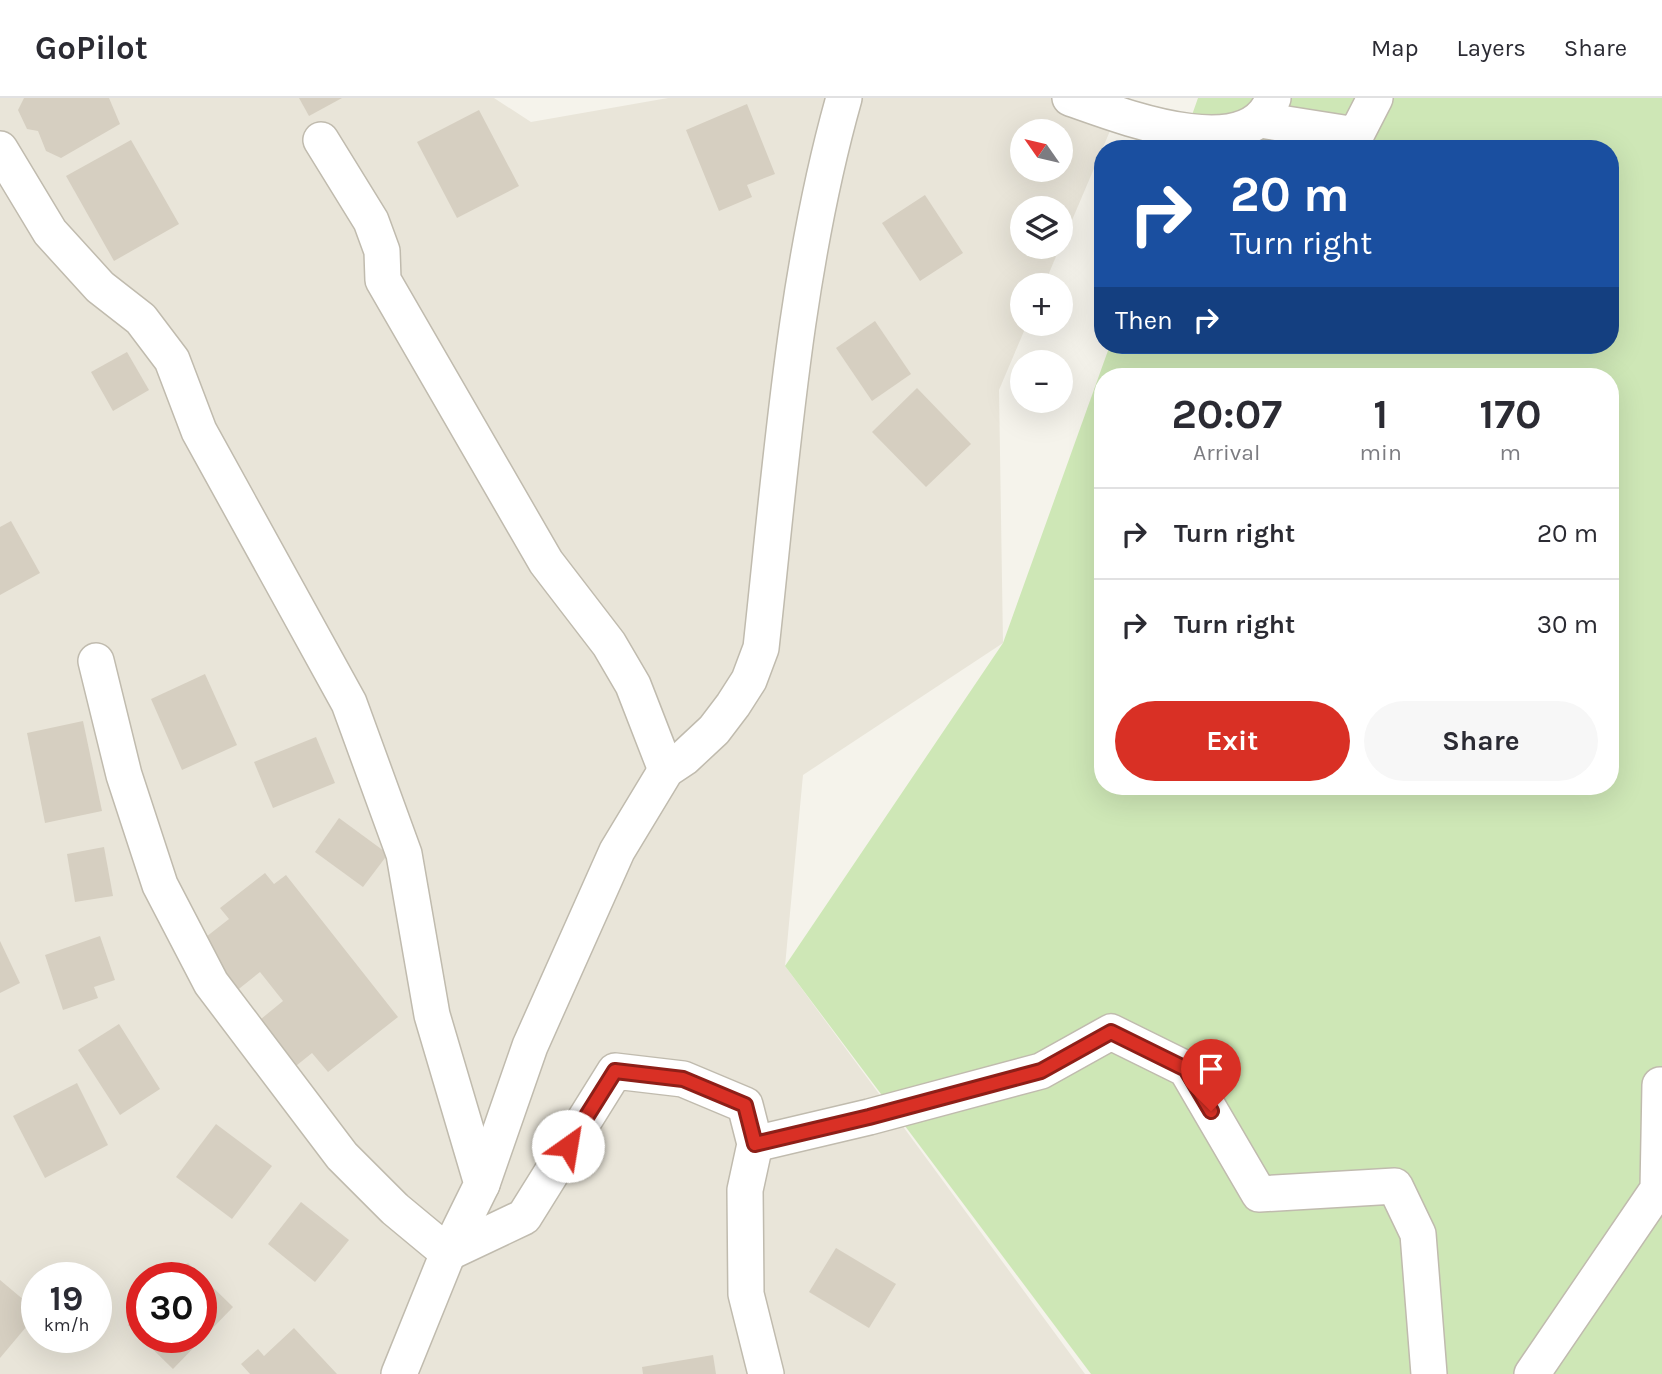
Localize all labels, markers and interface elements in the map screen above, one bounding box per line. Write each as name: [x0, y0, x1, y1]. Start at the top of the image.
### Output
text: GoPilot: [35, 29, 148, 67]
text: Map: [1371, 34, 1419, 62]
text: Layers: [1457, 34, 1526, 62]
text: Share: [1564, 34, 1627, 62]
north arrow: [1010, 119, 1073, 182]
map controls: [1010, 119, 1073, 413]
text: 20 m: [1230, 166, 1350, 223]
icon: right: [1115, 168, 1206, 259]
button: layers: [1010, 196, 1073, 259]
text: Turn right: [1230, 225, 1372, 262]
button: +: [1010, 273, 1073, 336]
icon: right: [1187, 301, 1225, 339]
text: Then: [1115, 305, 1173, 336]
button: −: [1010, 350, 1073, 413]
text: 20:07: [1171, 389, 1282, 439]
text: 1: [1373, 389, 1388, 439]
text: 170: [1479, 389, 1542, 439]
text: Arrival: [1193, 439, 1260, 466]
text: min: [1360, 439, 1402, 466]
text: m: [1500, 439, 1521, 466]
icon: right: [1115, 515, 1153, 553]
text: Turn right: [1174, 518, 1295, 549]
text: 20 m: [1537, 518, 1598, 549]
icon: right: [1115, 606, 1153, 644]
text: Turn right: [1174, 609, 1295, 640]
text: 30 m: [1537, 609, 1598, 640]
button: Exit: [1115, 701, 1350, 781]
button: Share: [1364, 701, 1598, 781]
pin: [1181, 1039, 1241, 1111]
icon: arrive: [1192, 1050, 1230, 1088]
position arrow: [531, 1109, 605, 1183]
speed limit sign: 30: [126, 1262, 217, 1353]
text: 19: [50, 1278, 83, 1319]
text: km/h: [44, 1314, 89, 1336]

